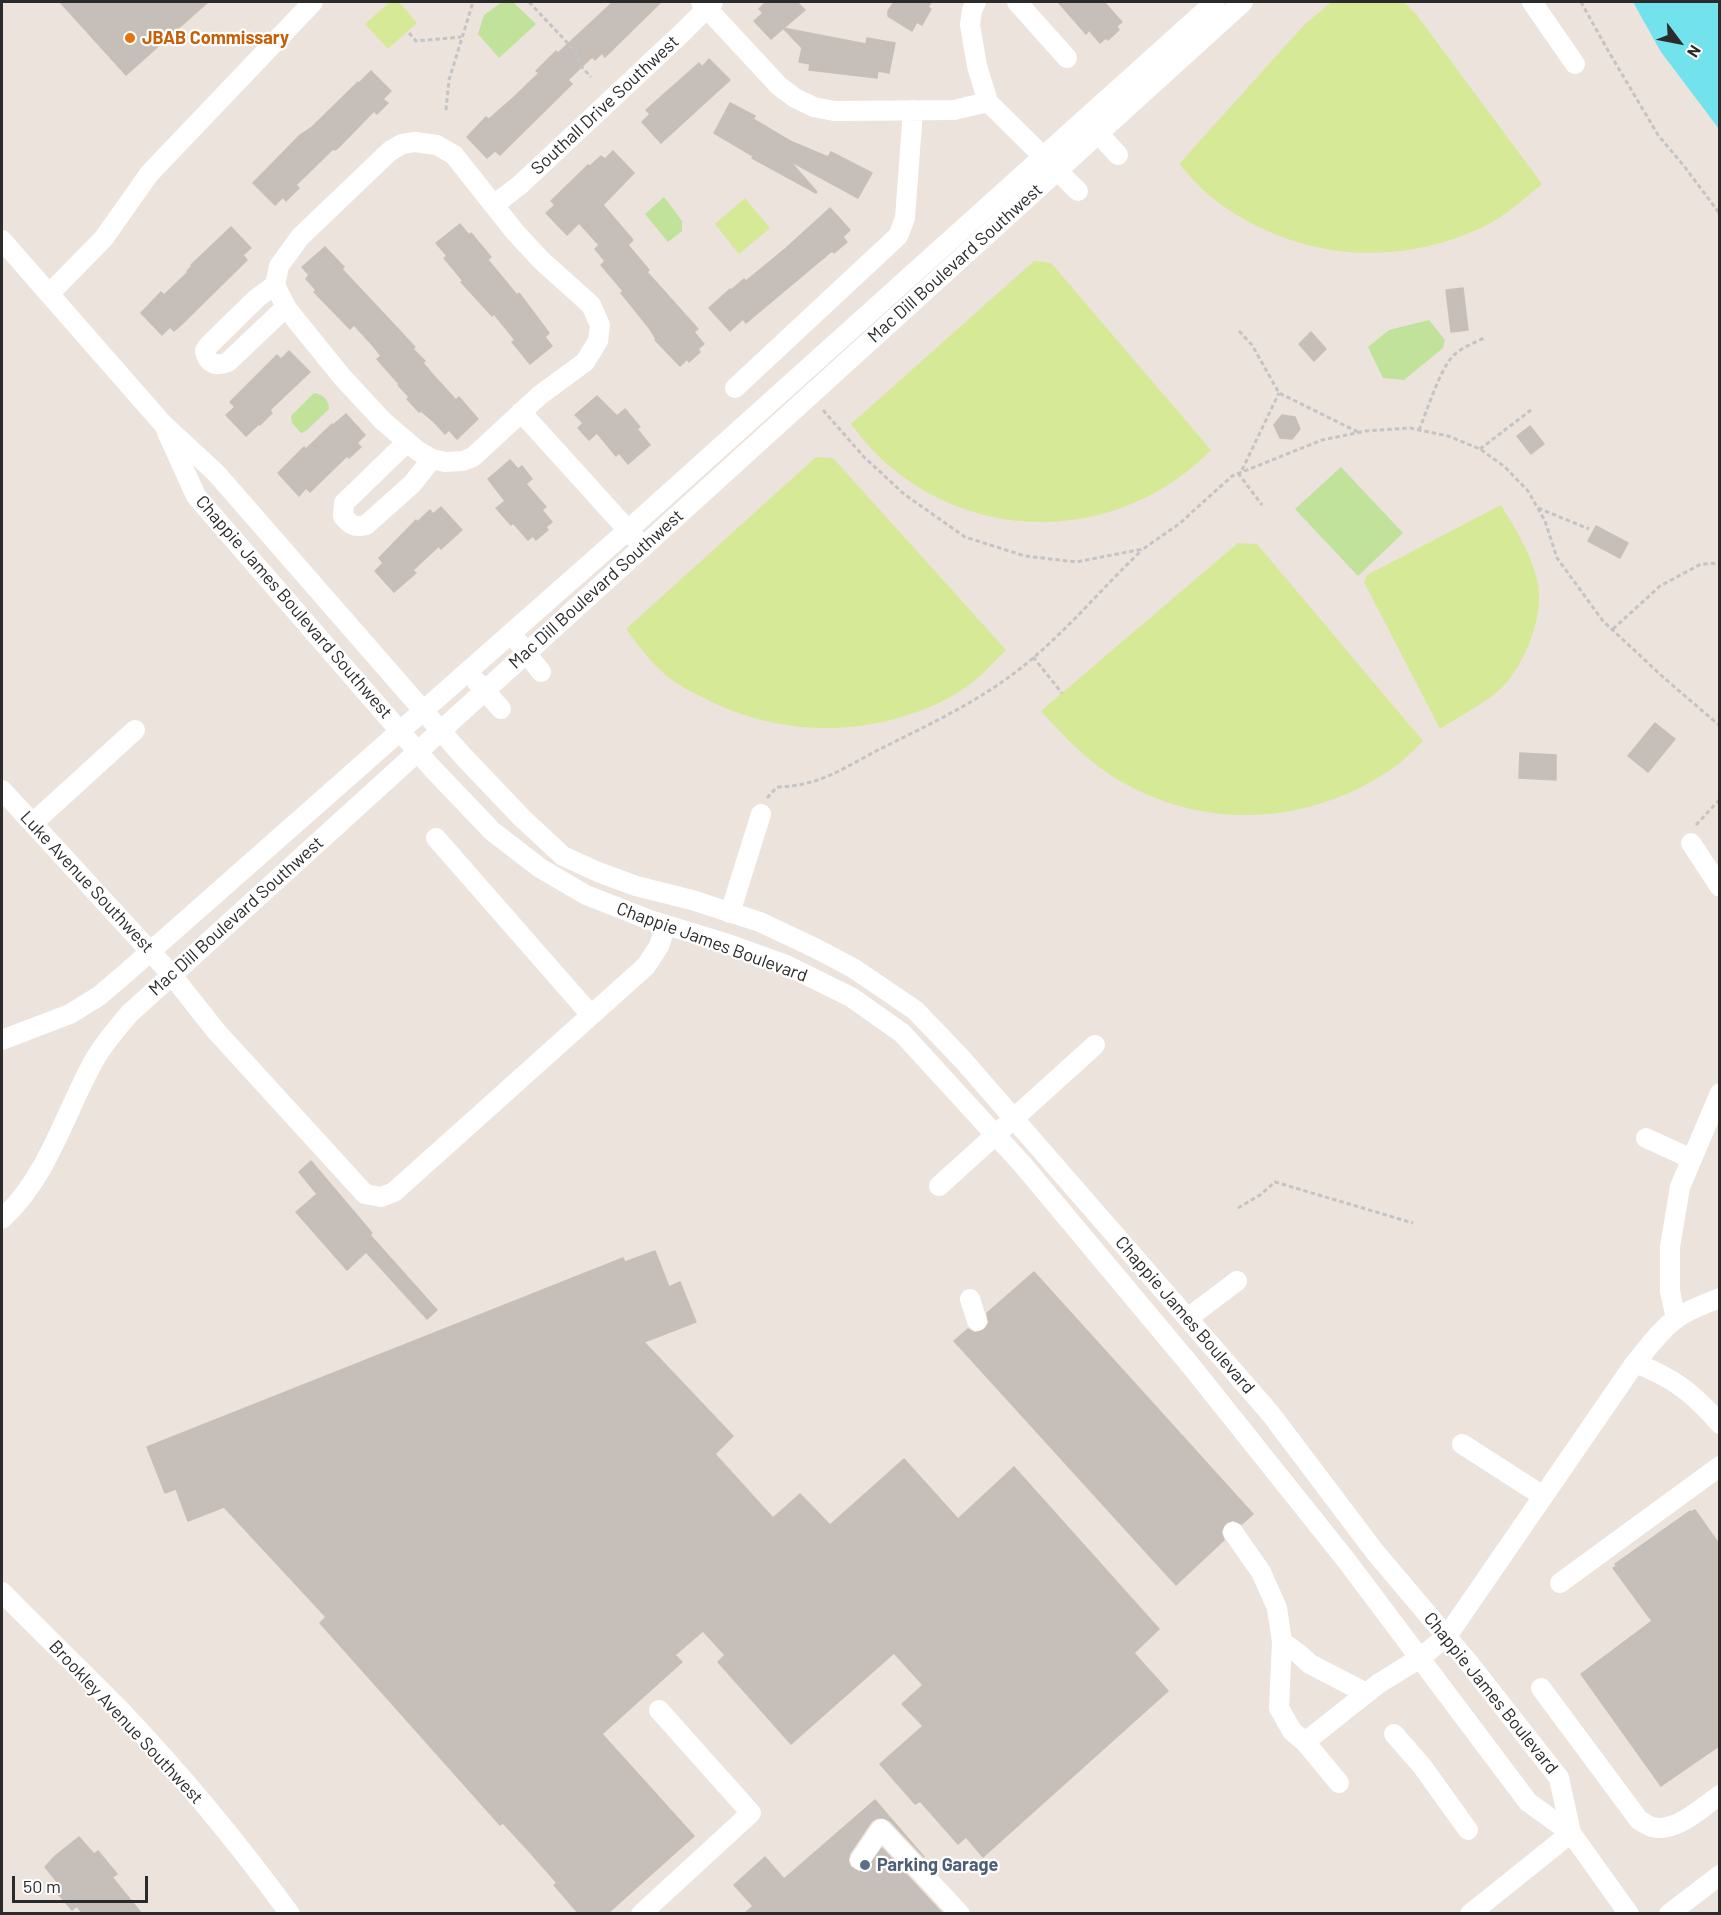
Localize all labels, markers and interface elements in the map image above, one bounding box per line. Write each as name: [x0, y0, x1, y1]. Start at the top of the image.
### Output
north arrow: [1649, 12, 1709, 72]
place label: JBAB Commissary: [142, 27, 289, 49]
marker: JBAB Commissary: [123, 31, 137, 45]
street label: Southall Drive Southwest: [527, 31, 683, 179]
text: N: [1684, 42, 1706, 61]
street label: Mac Dill Boulevard Southwest: [863, 179, 1047, 347]
street label: Chappie James Boulevard Southwest: [191, 491, 397, 723]
street label: Mac Dill Boulevard Southwest: [504, 505, 688, 673]
street label: Luke Avenue Southwest: [16, 807, 158, 957]
street label: Mac Dill Boulevard Southwest: [144, 832, 328, 1000]
street label: Chappie James Boulevard: [614, 897, 810, 987]
street label: Chappie James Boulevard: [1111, 1232, 1259, 1398]
street label: Chappie James Boulevard: [1419, 1608, 1563, 1778]
street label: Brookley Avenue Southwest: [44, 1636, 208, 1808]
place label: Parking Garage: [877, 1854, 998, 1876]
marker: Parking Garage: [858, 1858, 872, 1872]
scale bar: [15, 1864, 152, 1902]
text: 50 m: [23, 1875, 61, 1897]

